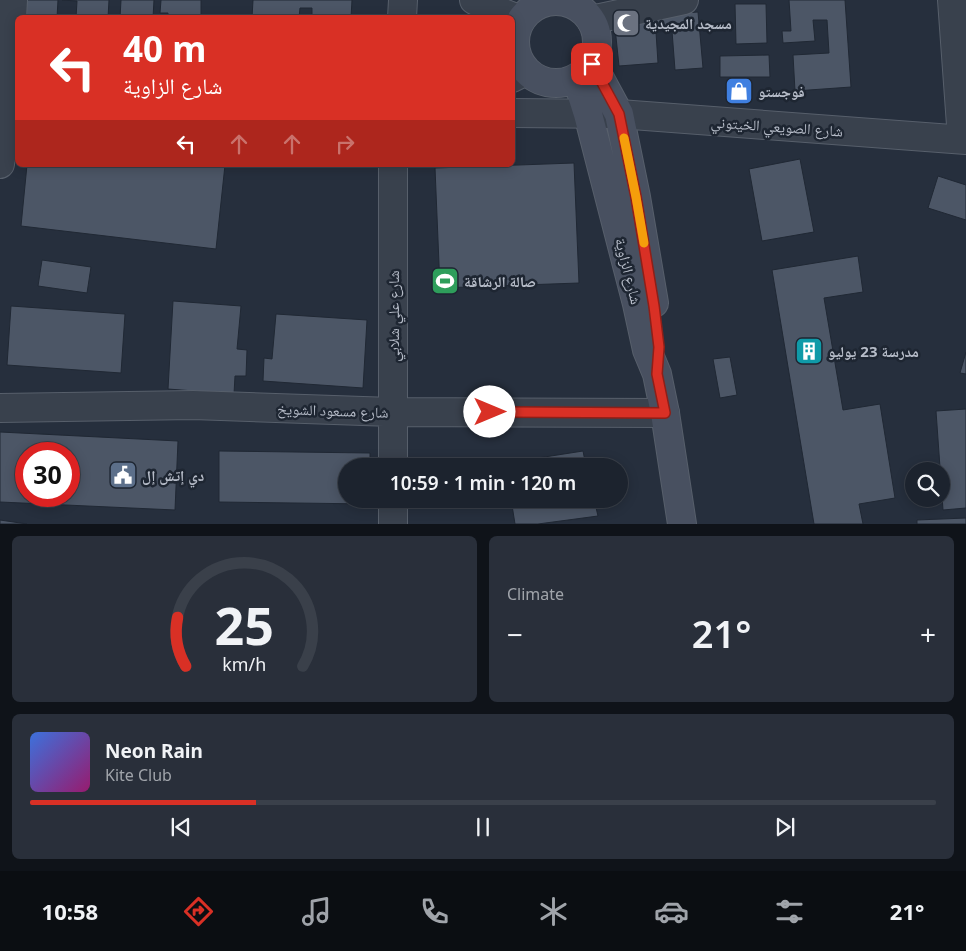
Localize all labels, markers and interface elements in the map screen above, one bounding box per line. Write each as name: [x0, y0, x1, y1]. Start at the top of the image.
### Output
mosque icon: مسجد المجيدية: [611, 8, 641, 38]
place label: مسجد المجيدية: [645, 13, 732, 33]
text: 40 m: [123, 25, 206, 72]
icon: left: [40, 35, 105, 100]
pin: [571, 43, 613, 85]
icon: arrive: [578, 50, 606, 78]
text: شارع الزاوية: [123, 70, 222, 100]
shop icon: فوجستو: [724, 76, 754, 106]
place label: فوجستو: [758, 81, 805, 101]
street label: شارع الصويعي الخيتوني: [710, 111, 844, 143]
icon: left: [172, 130, 200, 158]
icon: ahead: [225, 130, 253, 158]
icon: ahead: [278, 130, 306, 158]
icon: right: [331, 130, 359, 158]
street label: شارع الزاوية: [610, 236, 647, 307]
sports icon: صالة الرشاقة: [430, 266, 460, 296]
street label: شارع علي شلابي: [383, 270, 406, 362]
place label: صالة الرشاقة: [464, 271, 536, 291]
building icon: مدرسة 23 يوليو: [794, 336, 824, 366]
place label: مدرسة 23 يوليو: [828, 341, 919, 361]
position arrow: [463, 385, 515, 437]
street label: شارع مسعود الشويخ: [277, 398, 389, 423]
speed limit sign: 30: [15, 442, 80, 507]
public building icon: دي إتش إل: [108, 460, 138, 490]
map controls: [905, 462, 950, 507]
button: search: [905, 462, 950, 507]
place label: دي إتش إل: [142, 465, 204, 488]
text: 10:59 · 1 min · 120 m: [390, 470, 576, 496]
text: Climate: [507, 583, 564, 605]
text: 25: [215, 589, 274, 660]
text: 21°: [692, 607, 751, 659]
text: −: [507, 615, 523, 653]
text: +: [920, 615, 936, 653]
text: km/h: [223, 652, 266, 676]
text: Neon Rain: [105, 738, 203, 764]
text: Kite Club: [105, 764, 172, 786]
icon: previous: [167, 813, 195, 841]
icon: pause: [469, 813, 497, 841]
icon: next: [771, 813, 799, 841]
icon: directions: [181, 894, 216, 929]
icon: music: [299, 894, 334, 929]
icon: phone: [417, 894, 452, 929]
icon: climate: [536, 894, 571, 929]
icon: car: [654, 894, 689, 929]
icon: filters: [772, 894, 807, 929]
text: 10:58: [42, 896, 98, 926]
text: 21°: [890, 896, 924, 926]

